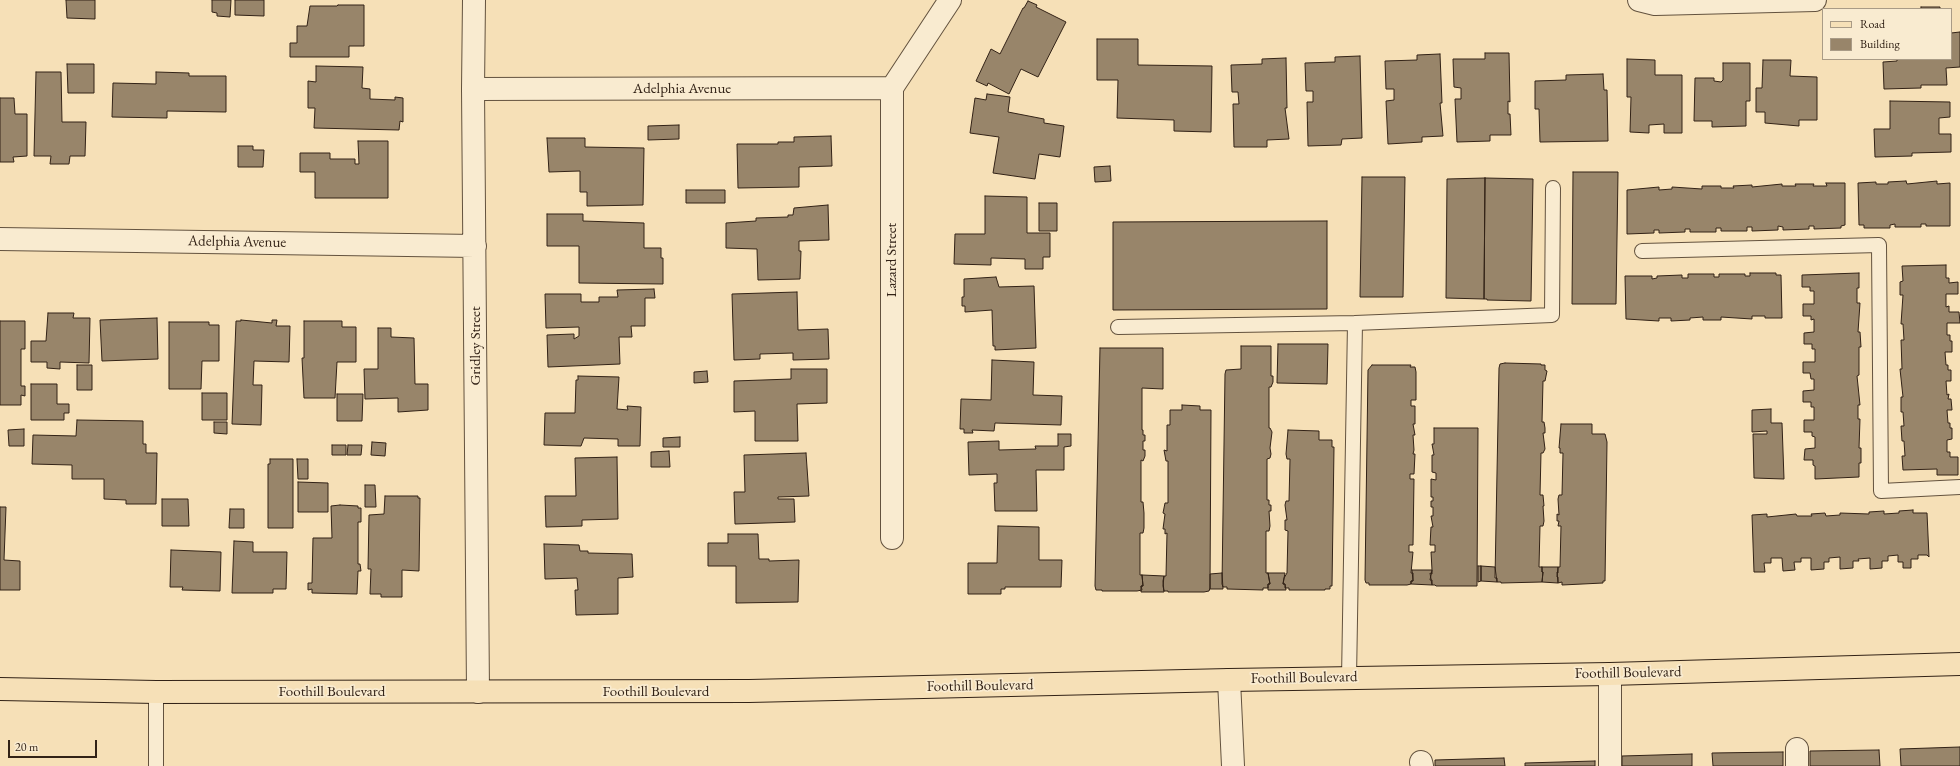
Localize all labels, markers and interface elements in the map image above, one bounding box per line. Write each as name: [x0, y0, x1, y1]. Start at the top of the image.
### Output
legend: [1822, 8, 1952, 60]
text: Road: [1860, 16, 1885, 32]
text: Building: [1860, 36, 1900, 52]
street label: Adelphia Avenue: [633, 80, 731, 98]
street label: Lazard Street: [883, 223, 901, 297]
street label: Adelphia Avenue: [188, 232, 286, 252]
street label: Gridley Street: [467, 306, 485, 386]
street label: Foothill Boulevard: [1574, 663, 1682, 683]
street label: Foothill Boulevard: [1250, 668, 1358, 688]
street label: Foothill Boulevard: [926, 676, 1034, 696]
street label: Foothill Boulevard: [279, 683, 385, 701]
street label: Foothill Boulevard: [603, 683, 709, 701]
scale bar: [10, 732, 99, 758]
text: 20 m: [15, 739, 38, 755]

